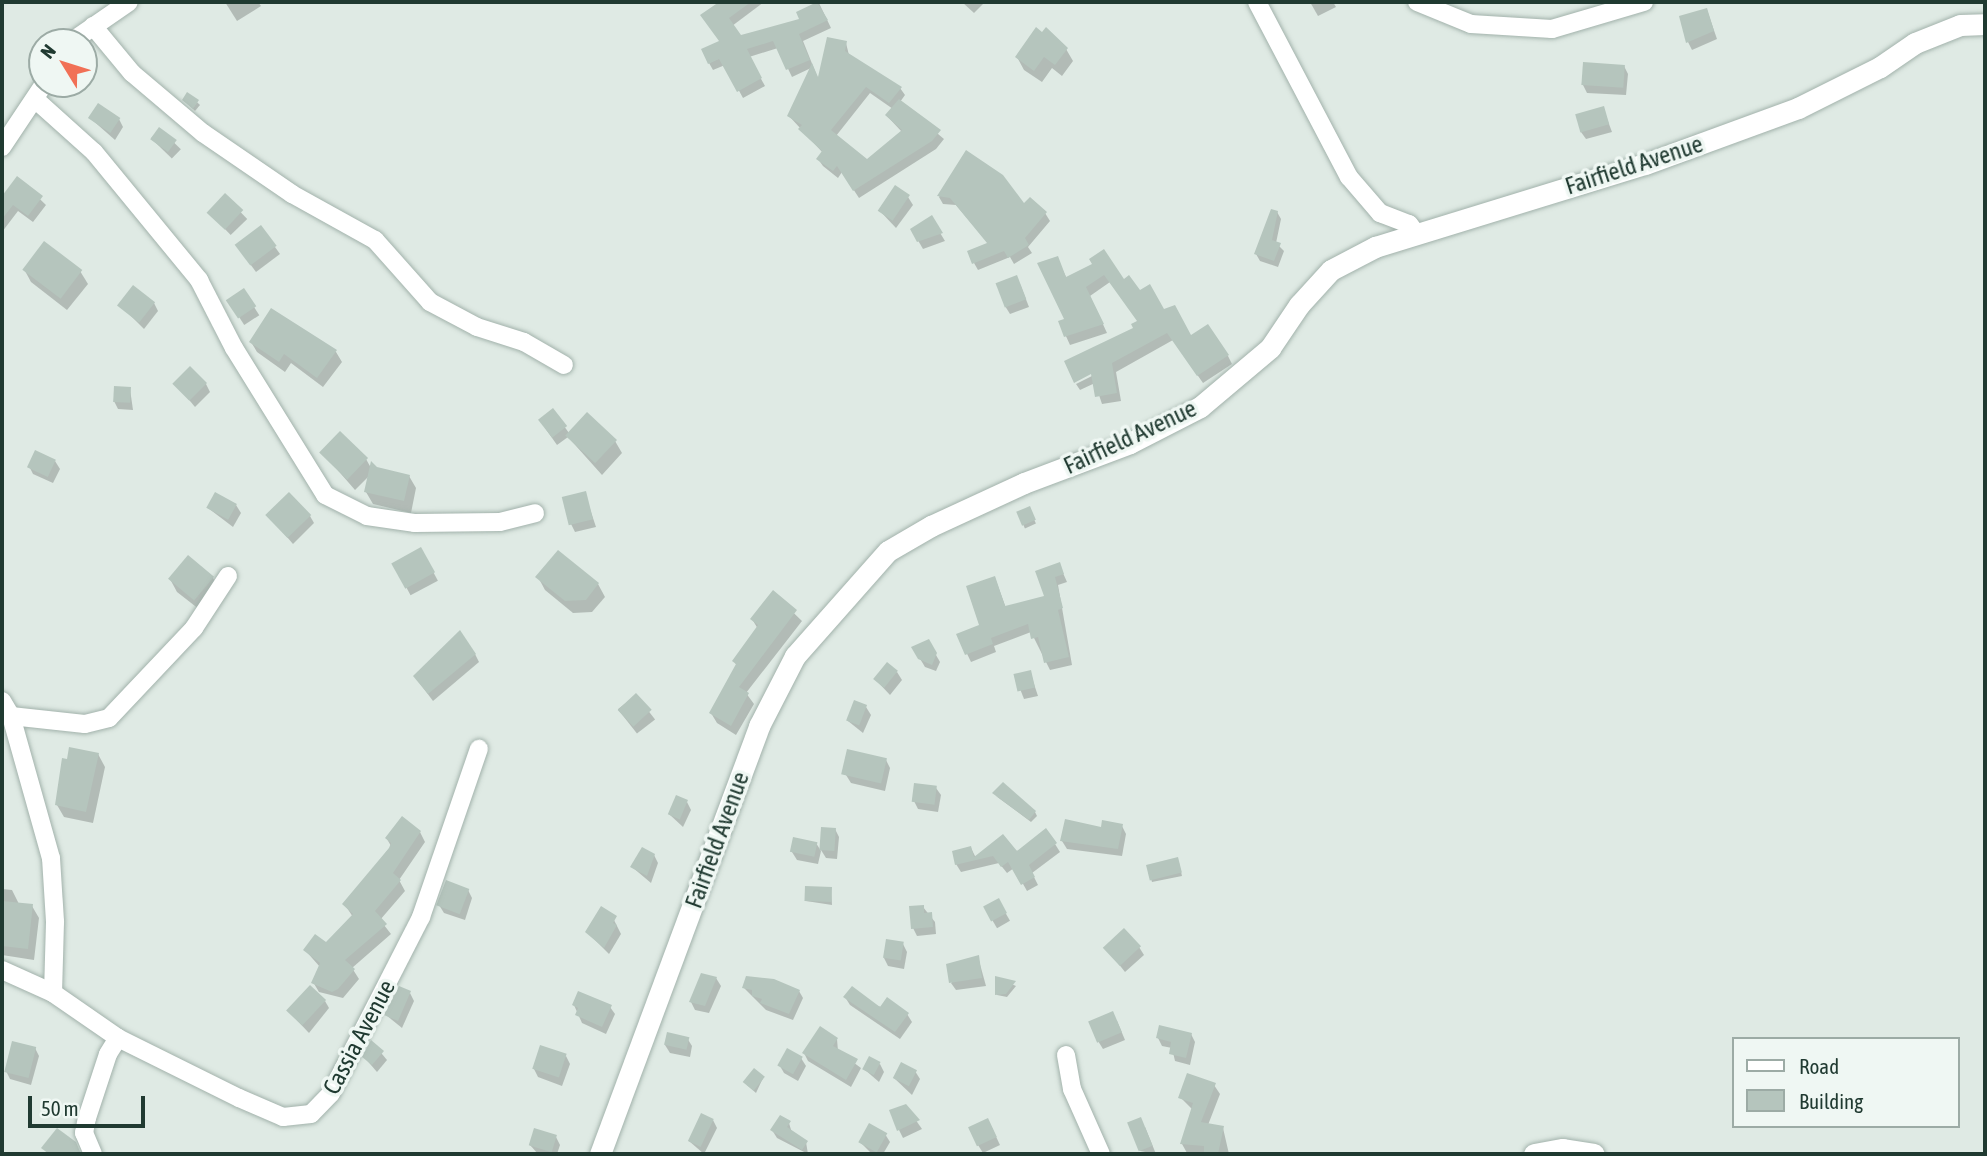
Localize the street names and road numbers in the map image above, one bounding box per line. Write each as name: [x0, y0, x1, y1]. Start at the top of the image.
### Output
street label: Fairfield Avenue: [1562, 129, 1706, 201]
street label: Fairfield Avenue: [1059, 394, 1201, 480]
street label: Fairfield Avenue: [679, 768, 755, 912]
street label: Cassia Avenue: [317, 975, 401, 1099]

